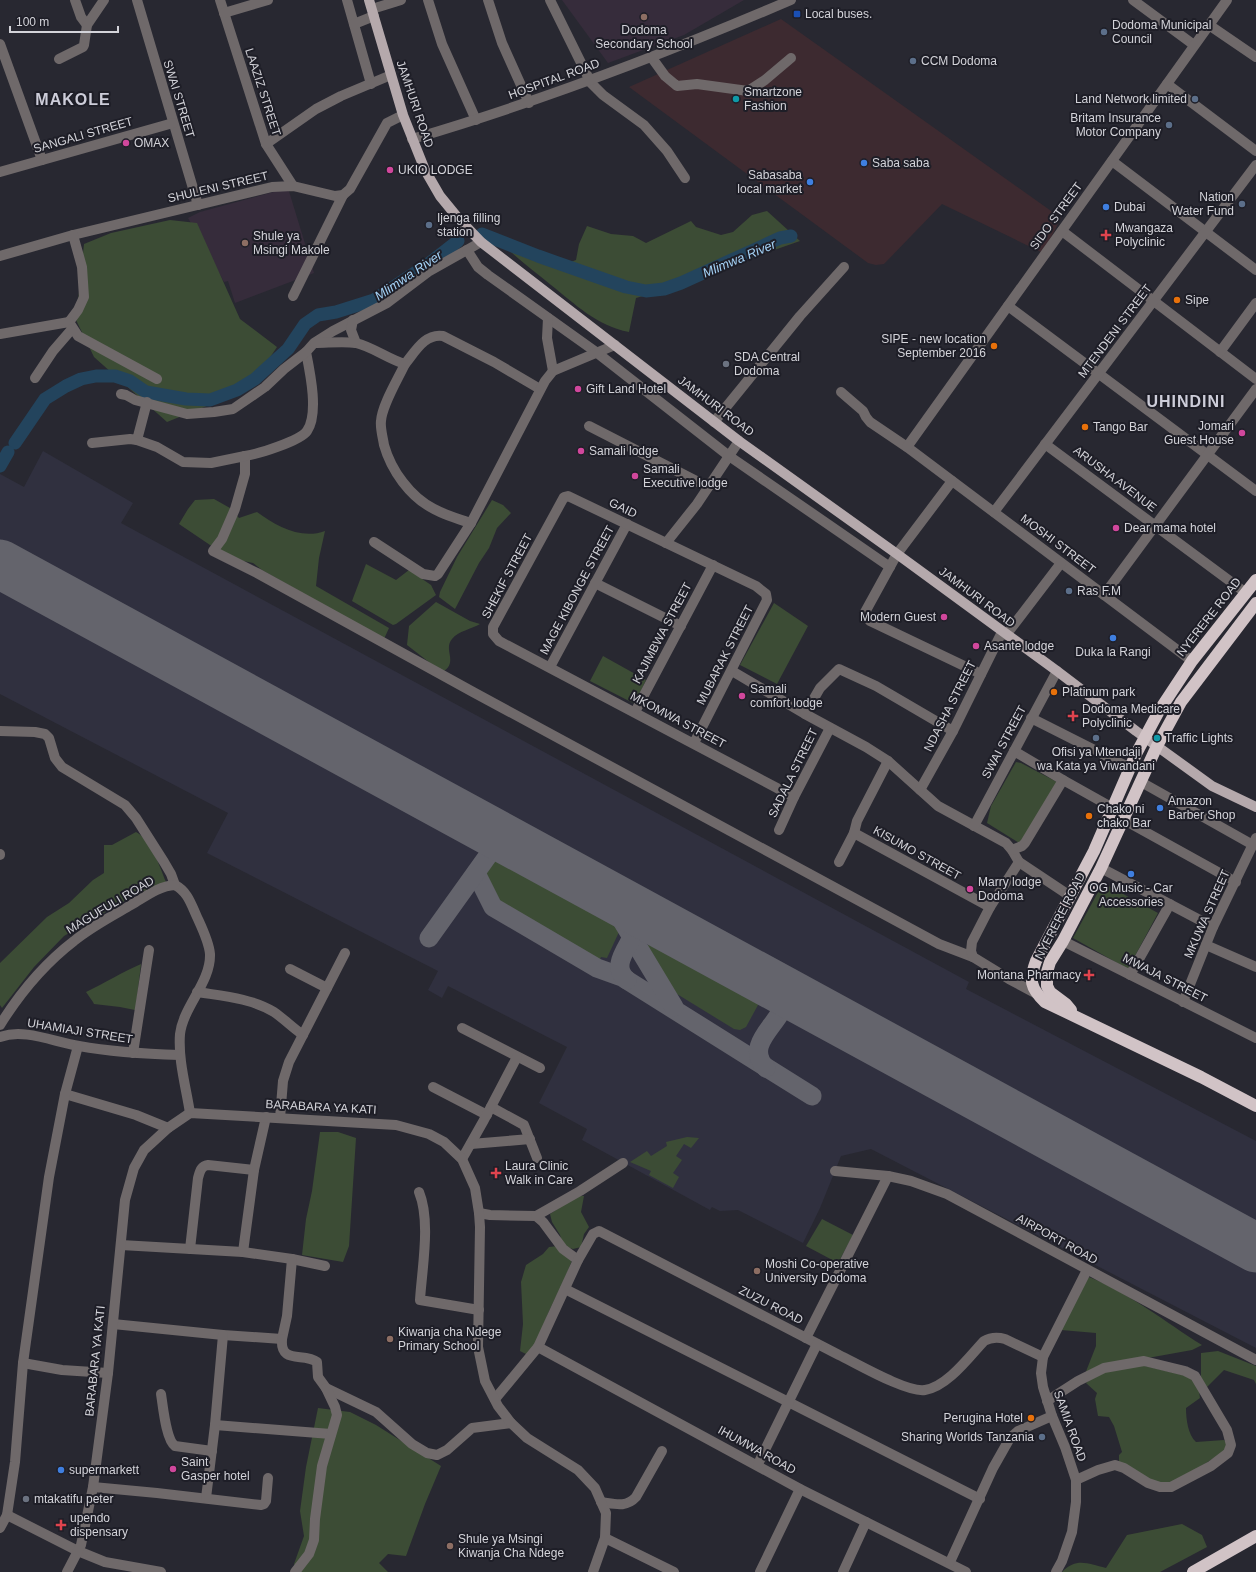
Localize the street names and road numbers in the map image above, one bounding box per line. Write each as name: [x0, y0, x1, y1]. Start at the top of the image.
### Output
street label: LAAZIZ STREET: [242, 46, 284, 138]
street label: HOSPITAL ROAD: [506, 56, 602, 102]
street label: SWAI STREET: [160, 58, 198, 140]
street label: JAMHURI ROAD: [394, 59, 437, 150]
street label: SANGALI STREET: [32, 114, 135, 156]
street label: SHULENI STREET: [166, 168, 270, 205]
street label: SIDO STREET: [1027, 179, 1086, 252]
street label: MTENDENI STREET: [1075, 281, 1155, 380]
street label: JAMHURI ROAD: [675, 373, 757, 439]
street label: ARUSHA AVENUE: [1071, 443, 1159, 515]
street label: GAID: [607, 495, 640, 521]
street label: MOSHI STREET: [1018, 511, 1099, 577]
street label: MAGE KIBONGE STREET: [537, 523, 617, 657]
street label: SHEKIF STREET: [479, 531, 536, 621]
street label: JAMHURI ROAD: [936, 564, 1018, 630]
street label: NYERERE ROAD: [1174, 575, 1244, 659]
street label: KAJIMBWA STREET: [629, 580, 695, 686]
street label: MUBARAK STREET: [694, 602, 757, 707]
street label: NDASHA STREET: [921, 658, 979, 754]
street label: MKOMWA STREET: [628, 689, 729, 751]
street label: SWAI STREET: [979, 702, 1029, 781]
street label: SADALA STREET: [765, 726, 821, 820]
street label: KISUMO STREET: [871, 823, 964, 883]
street label: MKUWA STREET: [1181, 867, 1233, 960]
street label: NYERERE ROAD: [1032, 870, 1088, 962]
street label: MAGUFULI ROAD: [64, 873, 157, 937]
street label: MWAJA STREET: [1120, 951, 1210, 1006]
street label: UHAMIAJI STREET: [26, 1016, 134, 1046]
street label: BARABARA YA KATI: [265, 1097, 377, 1117]
street label: AIRPORT ROAD: [1014, 1211, 1100, 1267]
street label: ZUZU ROAD: [737, 1283, 806, 1327]
street label: BARABARA YA KATI: [82, 1305, 108, 1417]
street label: SAMIA ROAD: [1051, 1389, 1089, 1464]
street label: IHUMWA ROAD: [716, 1423, 799, 1477]

